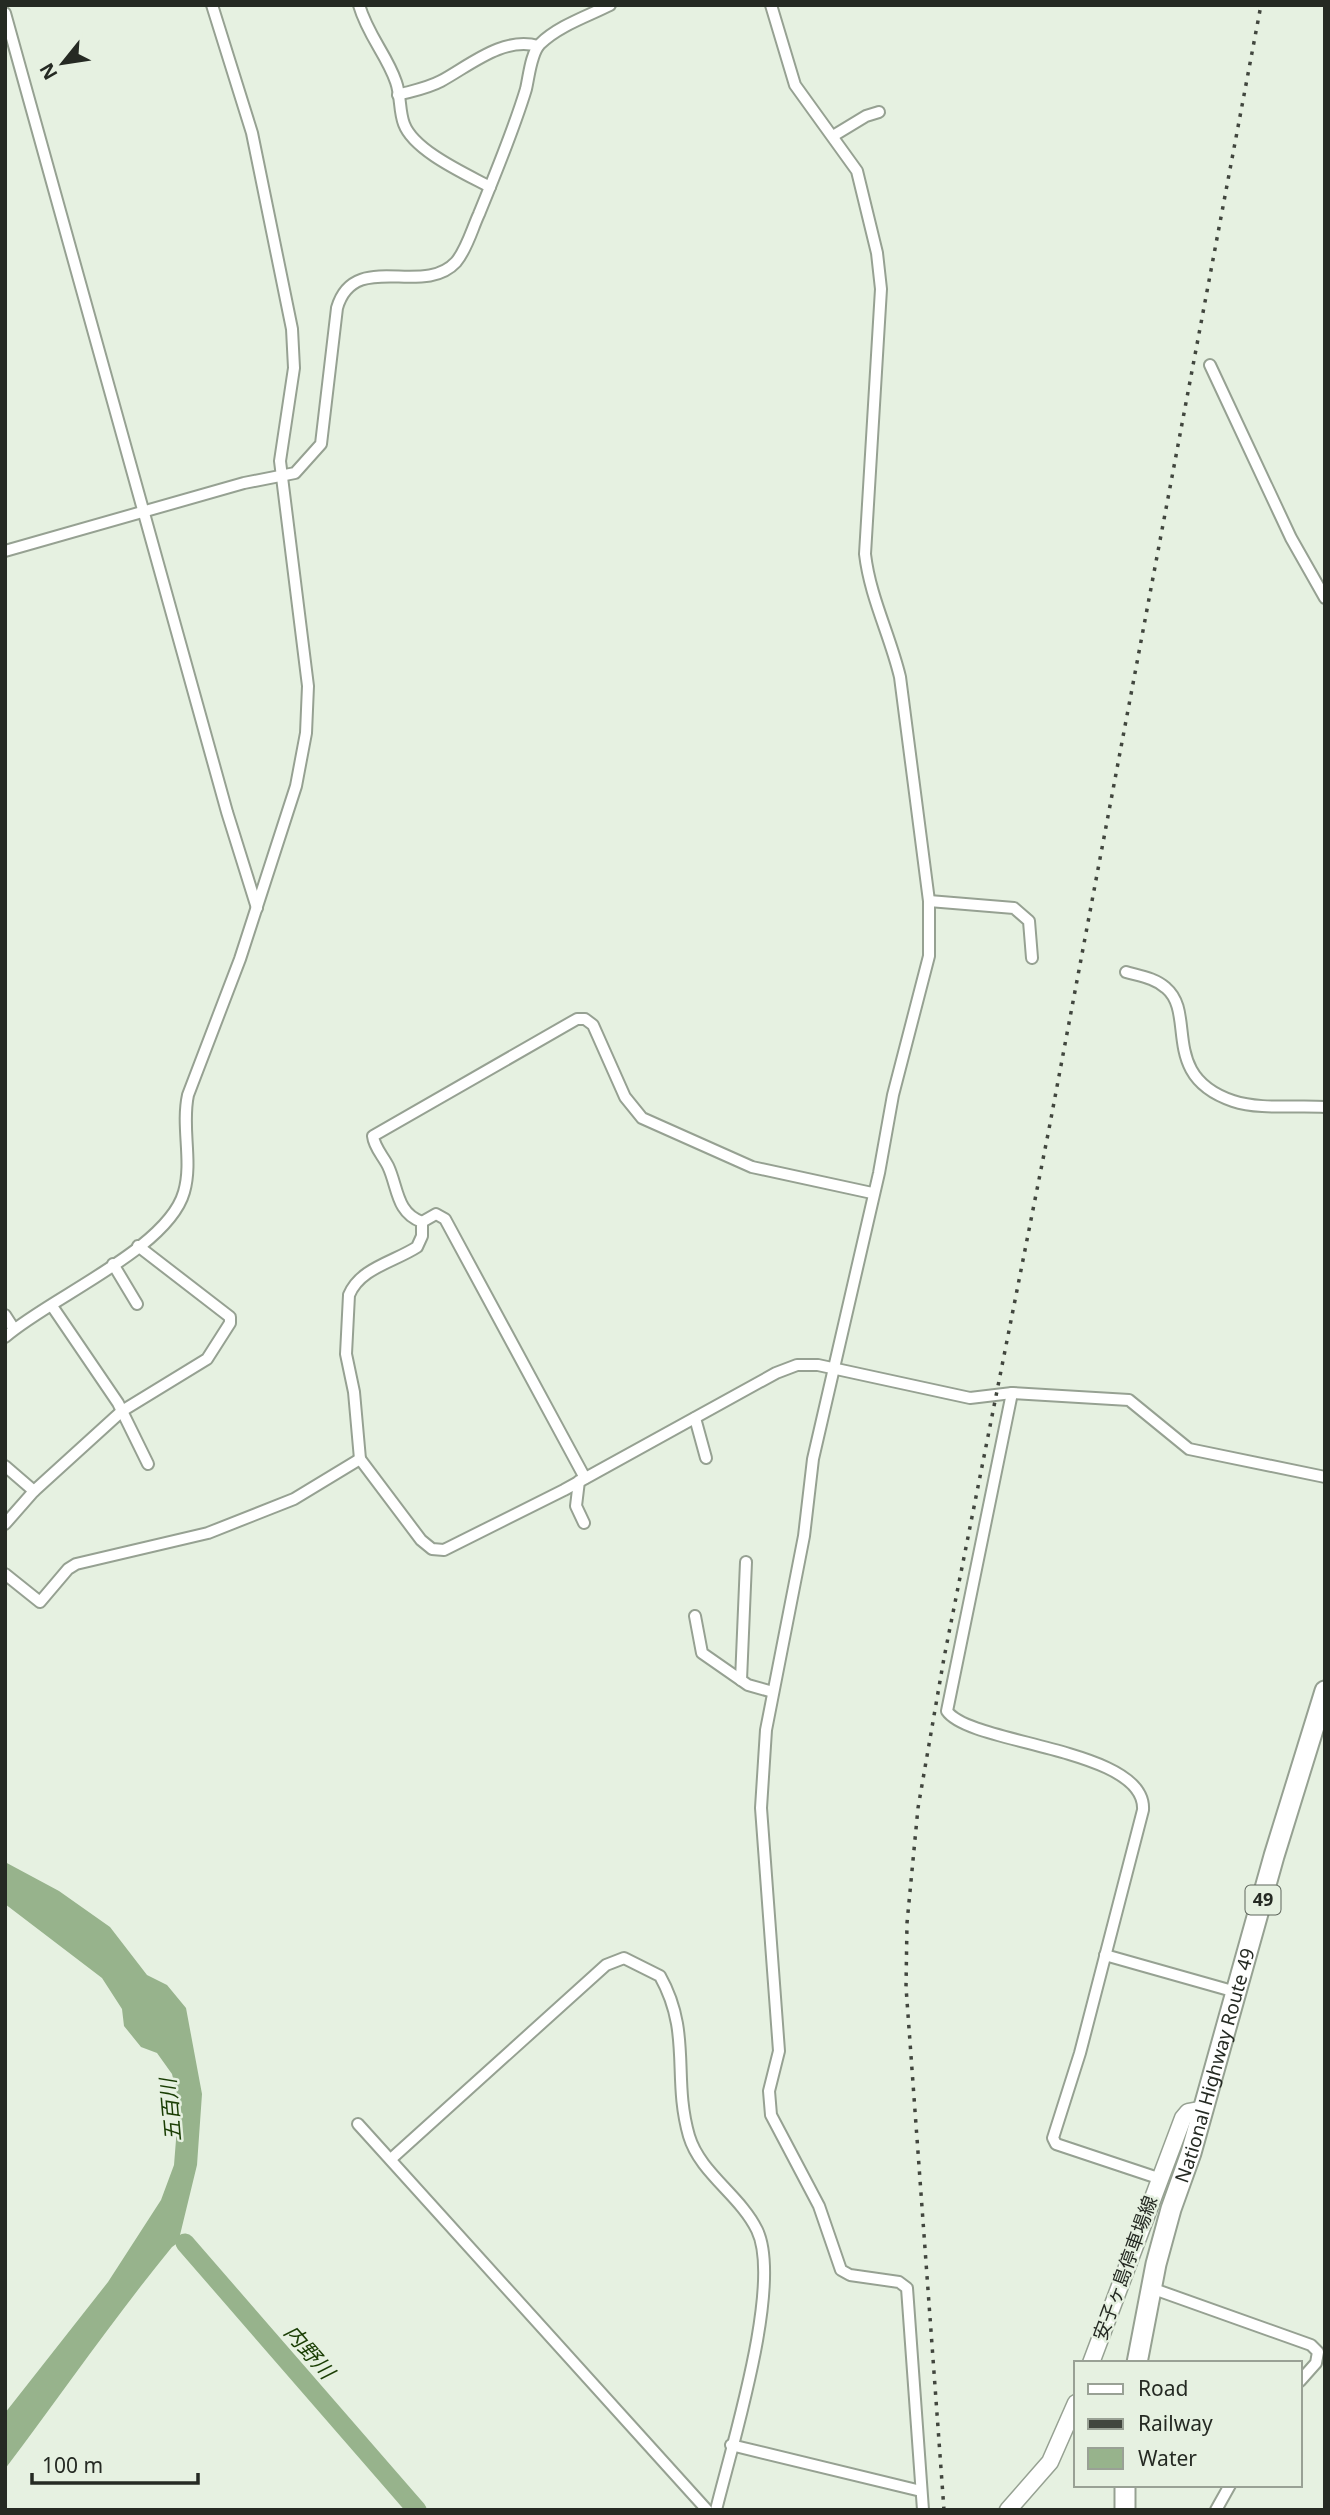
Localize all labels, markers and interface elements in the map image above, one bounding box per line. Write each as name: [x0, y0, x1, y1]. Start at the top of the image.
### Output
north arrow: [28, 28, 98, 98]
text: N: [33, 58, 63, 85]
road number: 49: [1246, 1886, 1280, 1914]
street label: National Highway Route 49: [1168, 1945, 1261, 2186]
water label: 五百川: [153, 2075, 187, 2143]
street label: 安子ヶ島停車場線: [1087, 2192, 1163, 2344]
water label: 内野川: [279, 2318, 342, 2386]
legend: [1074, 2361, 1302, 2487]
text: Road: [1138, 2374, 1188, 2402]
text: Railway: [1138, 2409, 1213, 2437]
scale bar: [32, 2442, 198, 2486]
text: Water: [1138, 2444, 1197, 2472]
text: 100 m: [42, 2451, 103, 2479]

